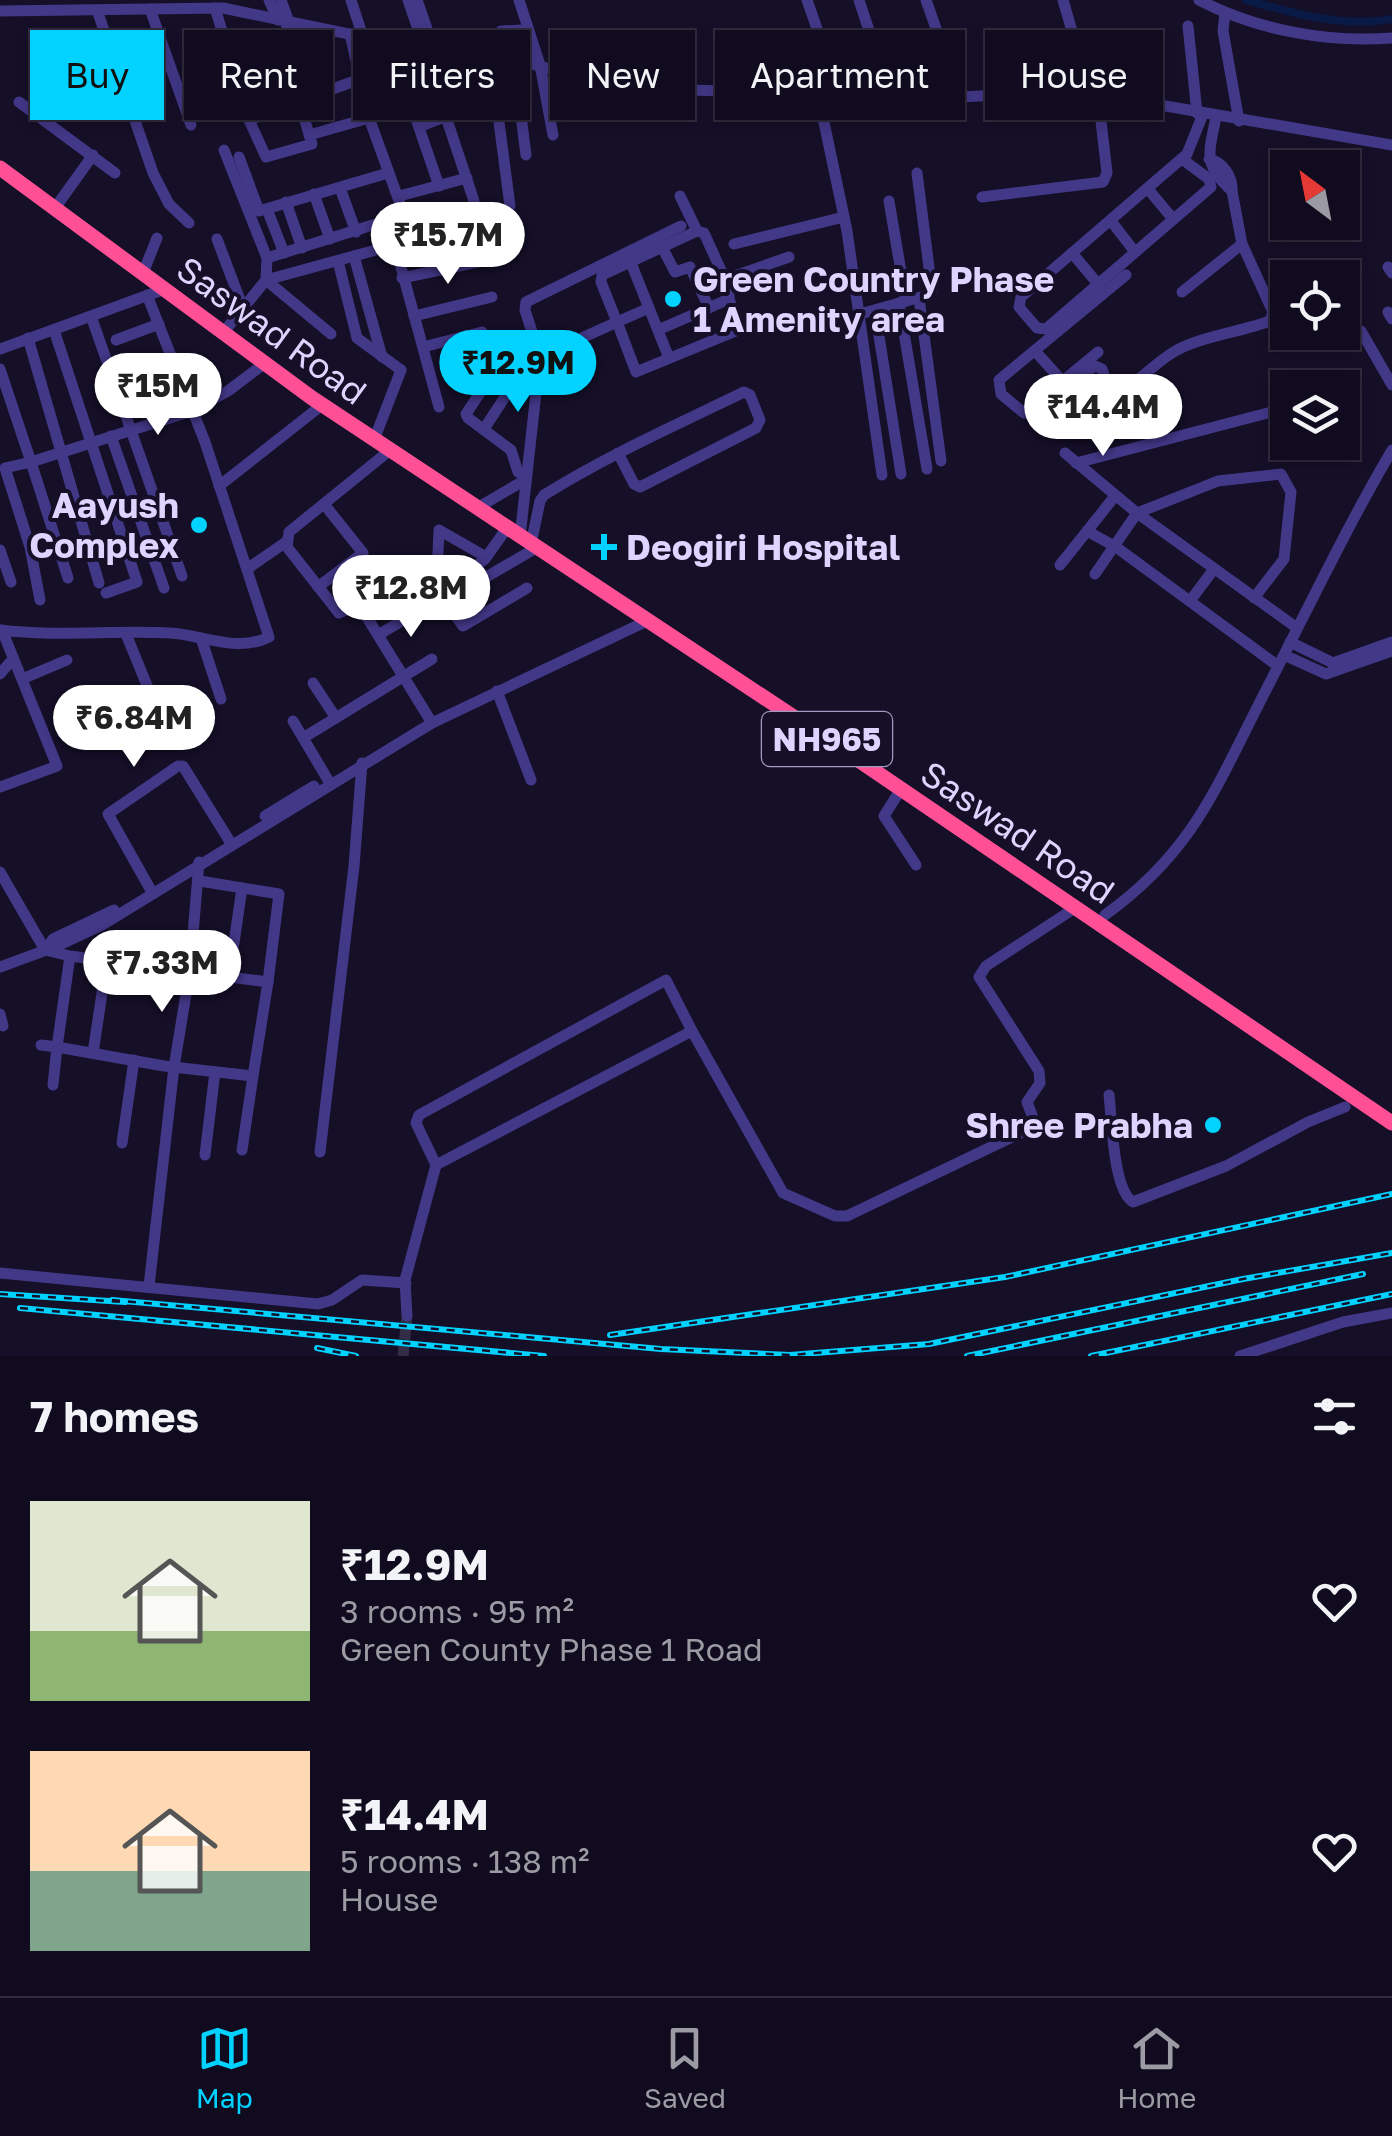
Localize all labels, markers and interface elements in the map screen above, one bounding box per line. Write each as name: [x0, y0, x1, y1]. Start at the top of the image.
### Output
chip: Buy: [30, 30, 164, 120]
chip: Rent: [184, 30, 333, 120]
chip: Filters: [353, 30, 530, 120]
chip: New: [550, 30, 695, 120]
chip: Apartment: [715, 30, 965, 120]
chip: House: [985, 30, 1163, 120]
north arrow: [1270, 150, 1360, 240]
map controls: [1270, 150, 1360, 460]
pin: ₹15.7M: [367, 202, 529, 287]
text: ₹15.7M: [393, 215, 503, 253]
street label: Saswad Road: [169, 247, 375, 413]
place label: Green Country Phase 1 Amenity area: [693, 258, 1054, 340]
button: locate: [1270, 260, 1360, 350]
marker: Green Country Phase 1 Amenity area: [662, 288, 684, 310]
pin: ₹12.9M: [437, 330, 599, 415]
text: ₹12.9M: [461, 343, 575, 381]
pin: ₹15M: [99, 353, 217, 438]
text: ₹15M: [117, 366, 199, 404]
button: layers: [1270, 370, 1360, 460]
pin: ₹14.4M: [1022, 374, 1184, 459]
text: ₹14.4M: [1046, 387, 1160, 425]
place label: Aayush Complex: [29, 484, 179, 566]
marker: Aayush Complex: [188, 514, 210, 536]
place label: Deogiri Hospital: [626, 526, 900, 568]
marker: Deogiri Hospital: [591, 534, 617, 560]
pin: ₹12.8M: [330, 555, 492, 640]
text: ₹12.8M: [354, 568, 468, 606]
pin: ₹6.84M: [53, 685, 215, 770]
text: ₹6.84M: [75, 698, 193, 736]
road number: NH965: [762, 712, 892, 766]
street label: Saswad Road: [913, 752, 1123, 912]
pin: ₹7.33M: [81, 930, 243, 1015]
text: ₹7.33M: [105, 943, 219, 981]
place label: Shree Prabha: [965, 1104, 1193, 1146]
marker: Shree Prabha: [1202, 1114, 1224, 1136]
icon: filters: [1307, 1389, 1362, 1444]
text: 7 homes: [30, 1391, 199, 1441]
text: ₹12.9M: [340, 1539, 489, 1589]
icon: home: [110, 1541, 230, 1661]
icon: heart: [1307, 1574, 1362, 1629]
text: 3 rooms · 95 m²: [340, 1592, 574, 1630]
text: Green County Phase 1 Road: [340, 1630, 763, 1668]
text: ₹14.4M: [340, 1789, 489, 1839]
icon: home: [110, 1791, 230, 1911]
icon: heart: [1307, 1824, 1362, 1879]
text: 5 rooms · 138 m²: [340, 1842, 590, 1880]
text: House: [340, 1880, 438, 1918]
tab: Map: [196, 2021, 253, 2114]
tab: Saved: [644, 2021, 726, 2114]
tab: Home: [1117, 2021, 1196, 2114]

